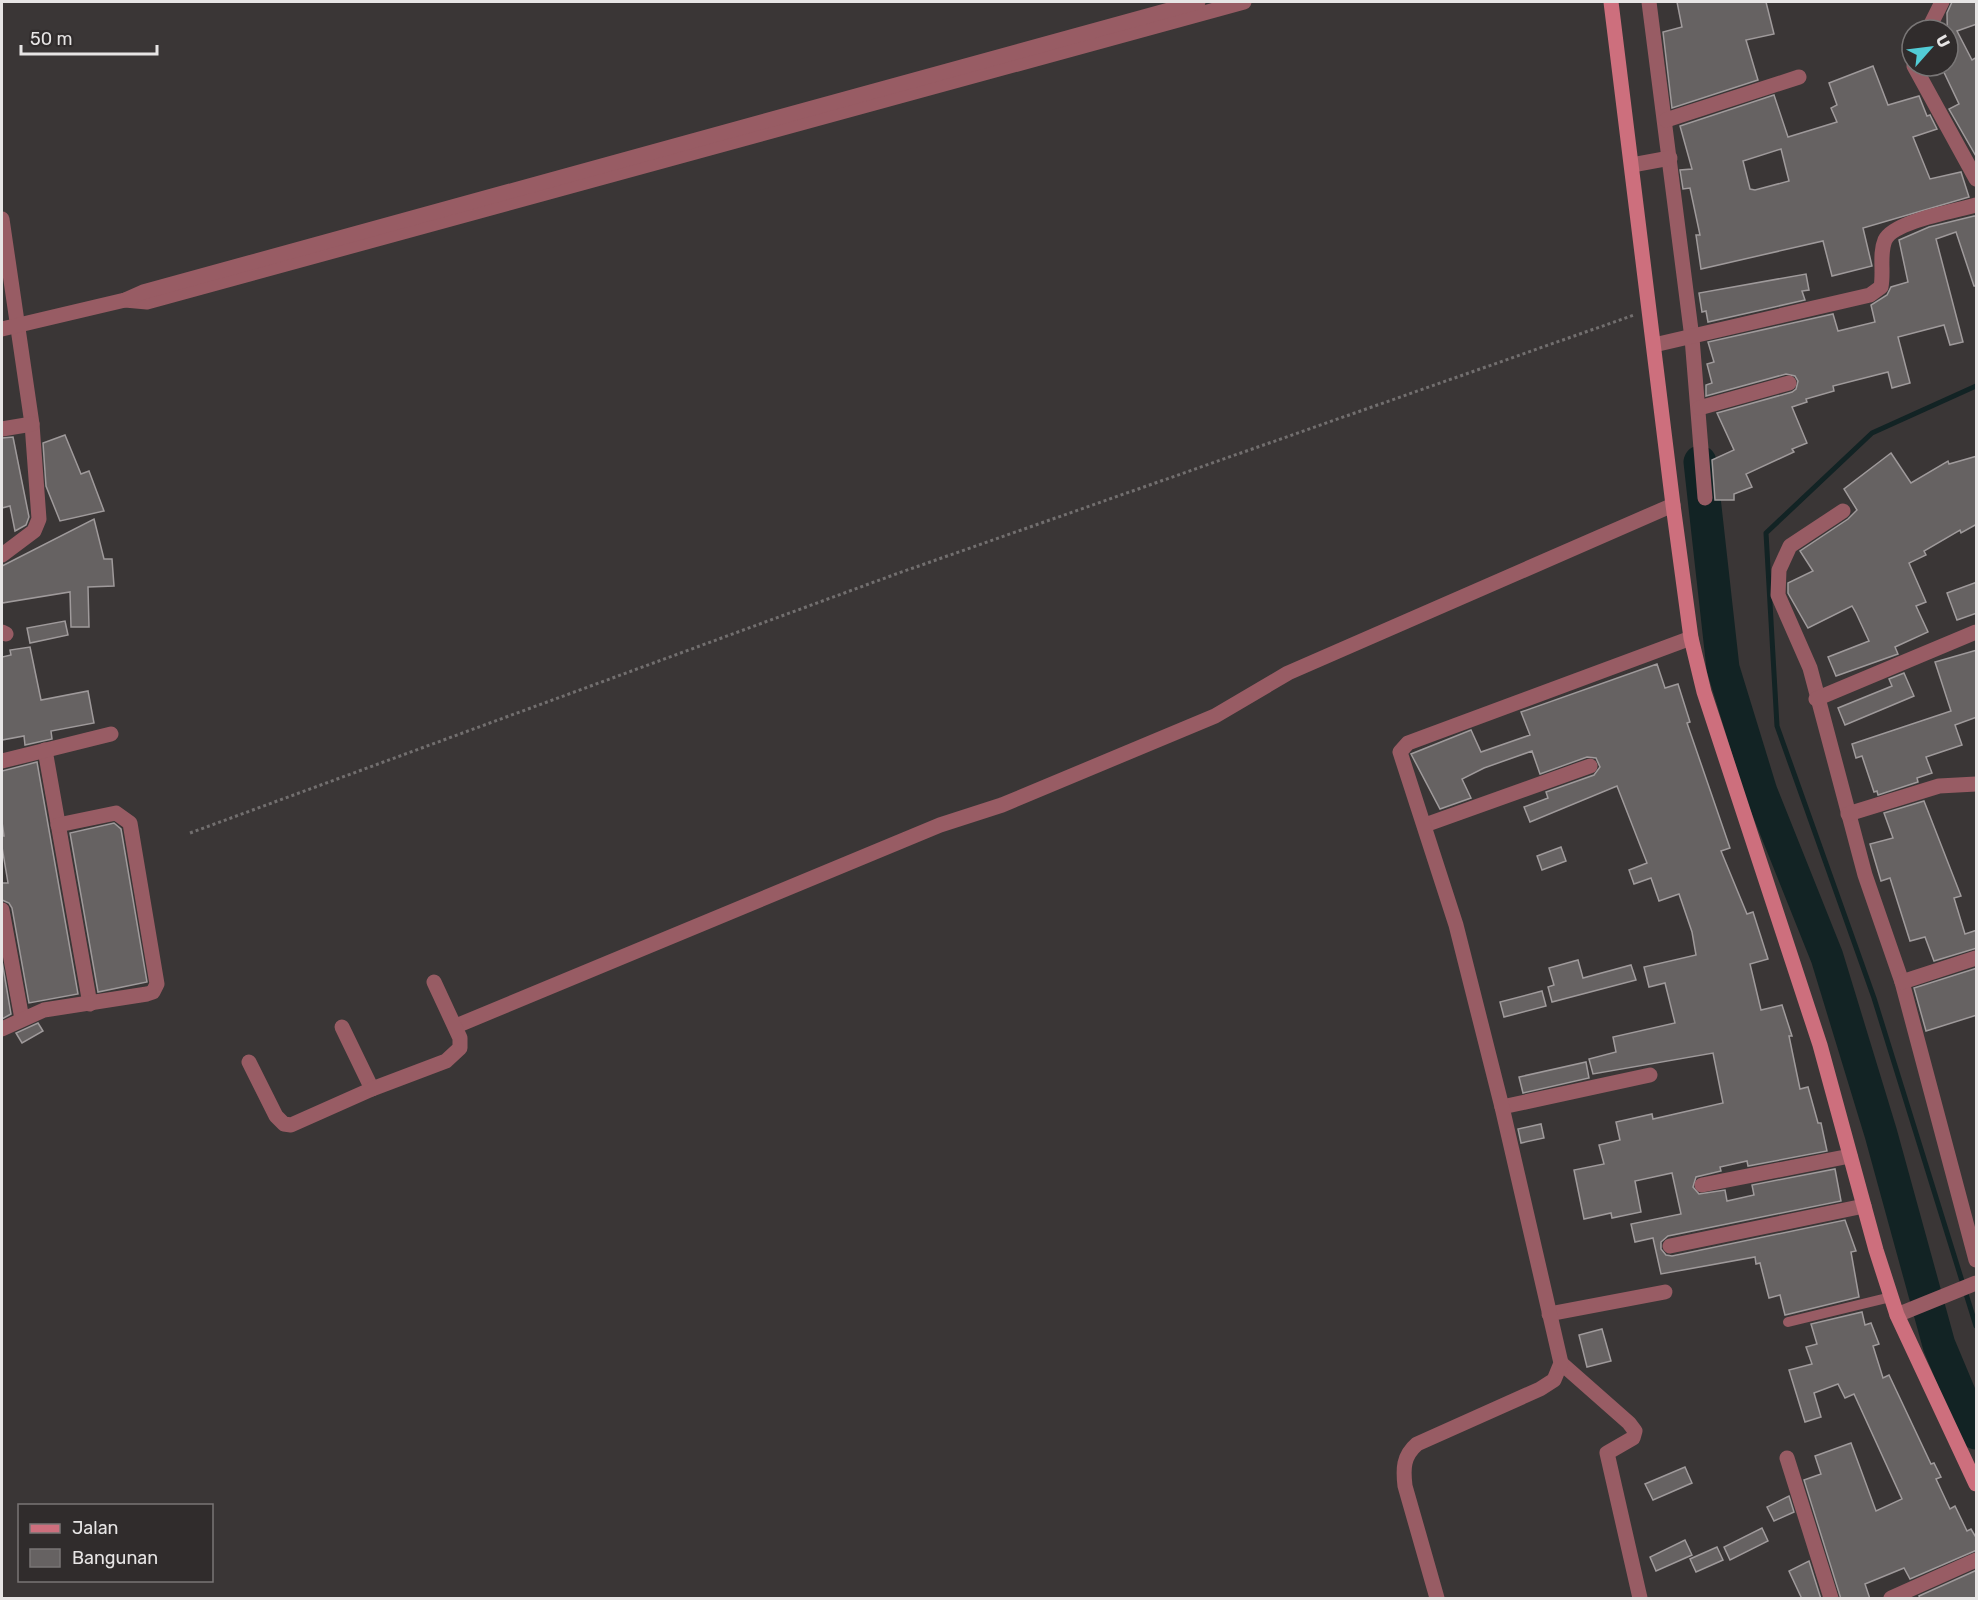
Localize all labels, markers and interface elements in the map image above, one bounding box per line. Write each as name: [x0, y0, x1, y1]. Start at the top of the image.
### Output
scale bar: [21, 18, 158, 56]
north arrow: [1900, 18, 1960, 78]
text: 50 m: [30, 28, 73, 50]
text: U: [1932, 32, 1954, 51]
legend: [18, 1504, 213, 1582]
text: Jalan: [72, 1517, 119, 1539]
text: Bangunan: [72, 1547, 158, 1569]

